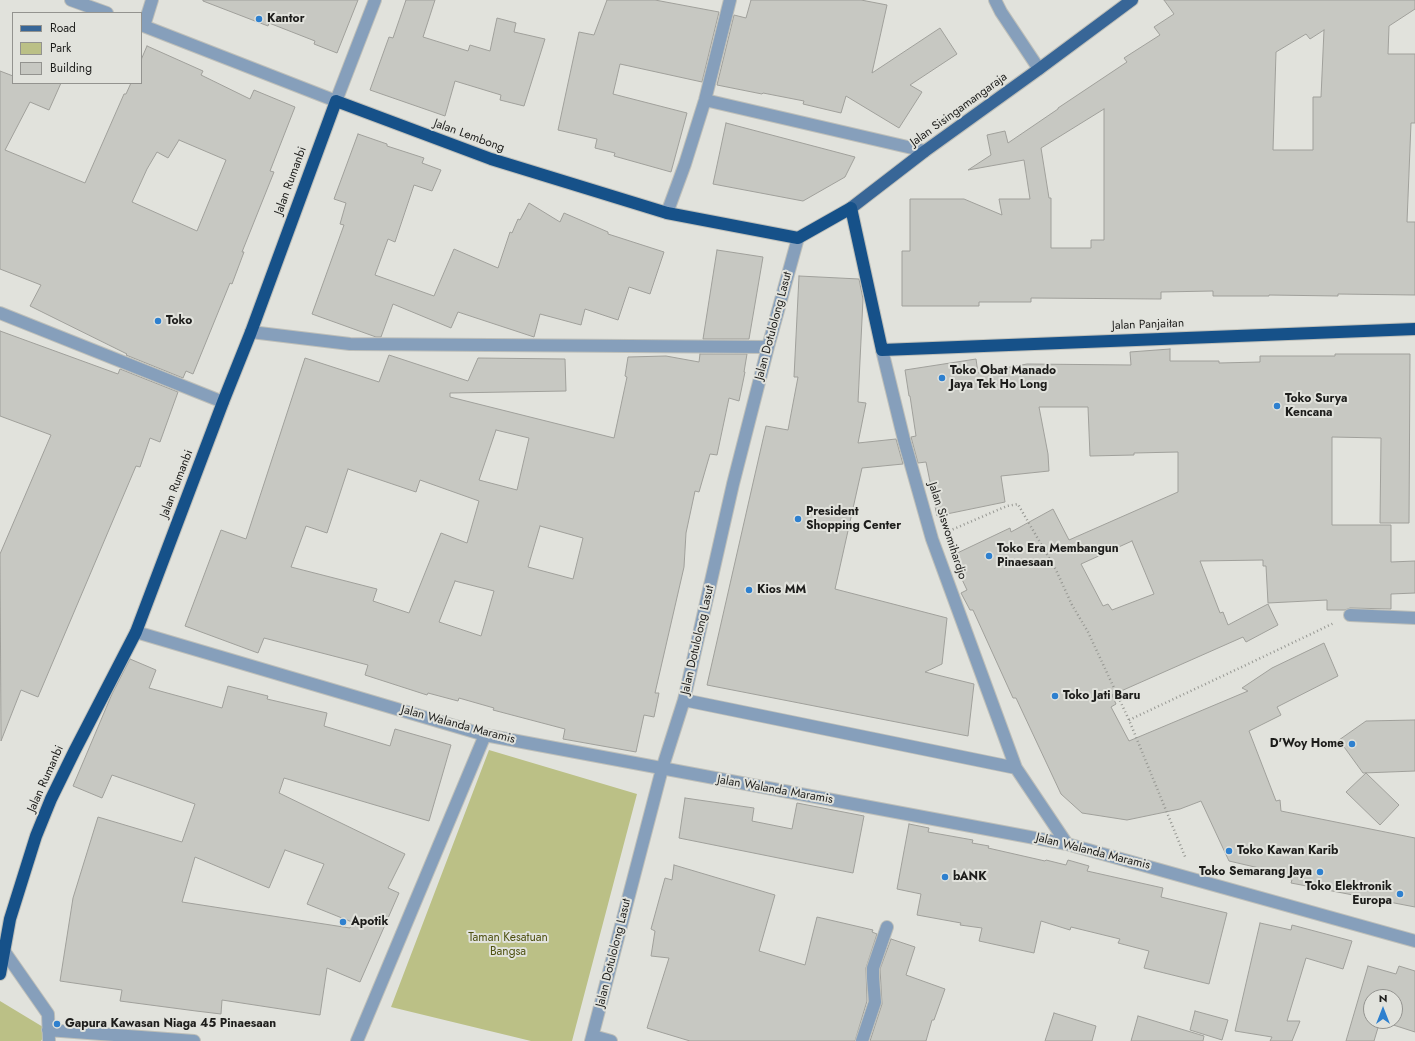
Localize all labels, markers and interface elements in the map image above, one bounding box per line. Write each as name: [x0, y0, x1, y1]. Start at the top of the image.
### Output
legend: [12, 12, 142, 84]
place label: Kantor: [267, 12, 305, 26]
marker: Kantor: [254, 14, 264, 24]
text: Road: [50, 19, 76, 37]
text: Park: [50, 39, 71, 57]
text: Building: [50, 59, 92, 77]
street label: Jalan Sisingamangaraja: [908, 70, 1010, 150]
street label: Jalan Lembong: [432, 116, 506, 156]
street label: Jalan Rumanbi: [272, 145, 310, 217]
street label: Jalan Dotulolong Lasut: [753, 270, 795, 382]
place label: Toko: [166, 314, 192, 328]
marker: Toko: [153, 316, 163, 326]
street label: Jalan Panjaitan: [1112, 317, 1184, 333]
place label: Toko Obat Manado Jaya Tek Ho Long: [950, 364, 1056, 392]
marker: Toko Obat Manado Jaya Tek Ho Long: [937, 373, 947, 383]
place label: Toko Surya Kencana: [1285, 392, 1347, 420]
marker: Toko Surya Kencana: [1272, 401, 1282, 411]
street label: Jalan Rumanbi: [157, 448, 197, 520]
street label: Jalan Siswomihardjo: [925, 481, 969, 581]
place label: President Shopping Center: [806, 505, 901, 533]
marker: President Shopping Center: [793, 514, 803, 524]
place label: Toko Era Membangun Pinaesaan: [997, 542, 1119, 570]
marker: Toko Era Membangun Pinaesaan: [984, 551, 994, 561]
place label: Kios MM: [757, 583, 806, 597]
street label: Jalan Dotulolong Lasut: [678, 584, 718, 696]
marker: Kios MM: [744, 585, 754, 595]
place label: Toko Jati Baru: [1063, 689, 1140, 703]
marker: Toko Jati Baru: [1050, 691, 1060, 701]
street label: Jalan Walanda Maramis: [399, 703, 517, 747]
place label: D'Woy Home: [1270, 737, 1344, 751]
marker: D'Woy Home: [1347, 739, 1357, 749]
street label: Jalan Rumanbi: [25, 743, 67, 815]
street label: Jalan Walanda Maramis: [716, 773, 834, 807]
street label: Jalan Walanda Maramis: [1034, 831, 1152, 873]
place label: Toko Kawan Karib: [1237, 844, 1338, 858]
marker: Toko Kawan Karib: [1224, 846, 1234, 856]
place label: Toko Semarang Jaya: [1199, 865, 1312, 879]
marker: Toko Semarang Jaya: [1315, 867, 1325, 877]
place label: bANK: [953, 870, 987, 884]
marker: bANK: [940, 872, 950, 882]
place label: Toko Elektronik Europa: [1305, 880, 1392, 908]
marker: Toko Elektronik Europa: [1395, 889, 1405, 899]
street label: Jalan Dotulolong Lasut: [594, 897, 634, 1009]
place label: Apotik: [351, 915, 388, 929]
marker: Apotik: [338, 917, 348, 927]
park label: Taman Kesatuan Bangsa: [468, 931, 548, 959]
north arrow: [1363, 989, 1403, 1029]
text: N: [1379, 990, 1387, 1006]
place label: Gapura Kawasan Niaga 45 Pinaesaan: [65, 1017, 276, 1031]
marker: Gapura Kawasan Niaga 45 Pinaesaan: [52, 1019, 62, 1029]

